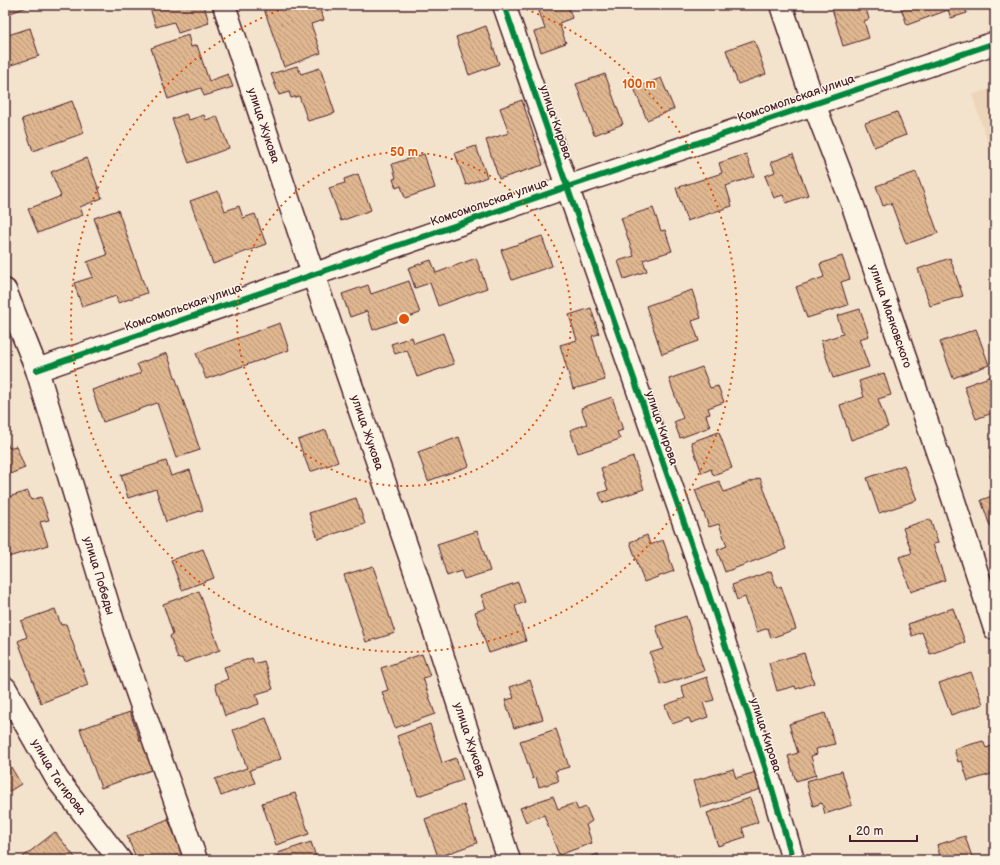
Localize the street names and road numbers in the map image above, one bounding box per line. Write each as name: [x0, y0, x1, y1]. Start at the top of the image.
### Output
street label: Комсомольская улица: [735, 71, 857, 126]
street label: улица Кирова: [536, 83, 575, 161]
street label: улица Жукова: [244, 86, 283, 165]
street label: Комсомольская улица: [428, 175, 550, 230]
street label: улица Маяковского: [866, 263, 915, 370]
street label: Комсомольская улица: [122, 280, 244, 335]
street label: улица Кирова: [642, 389, 681, 467]
street label: улица Жукова: [347, 393, 387, 472]
street label: улица Победы: [80, 535, 118, 617]
street label: улица Кирова: [746, 696, 785, 774]
street label: улица Жукова: [450, 700, 489, 780]
street label: улица Тагирова: [28, 736, 89, 818]

